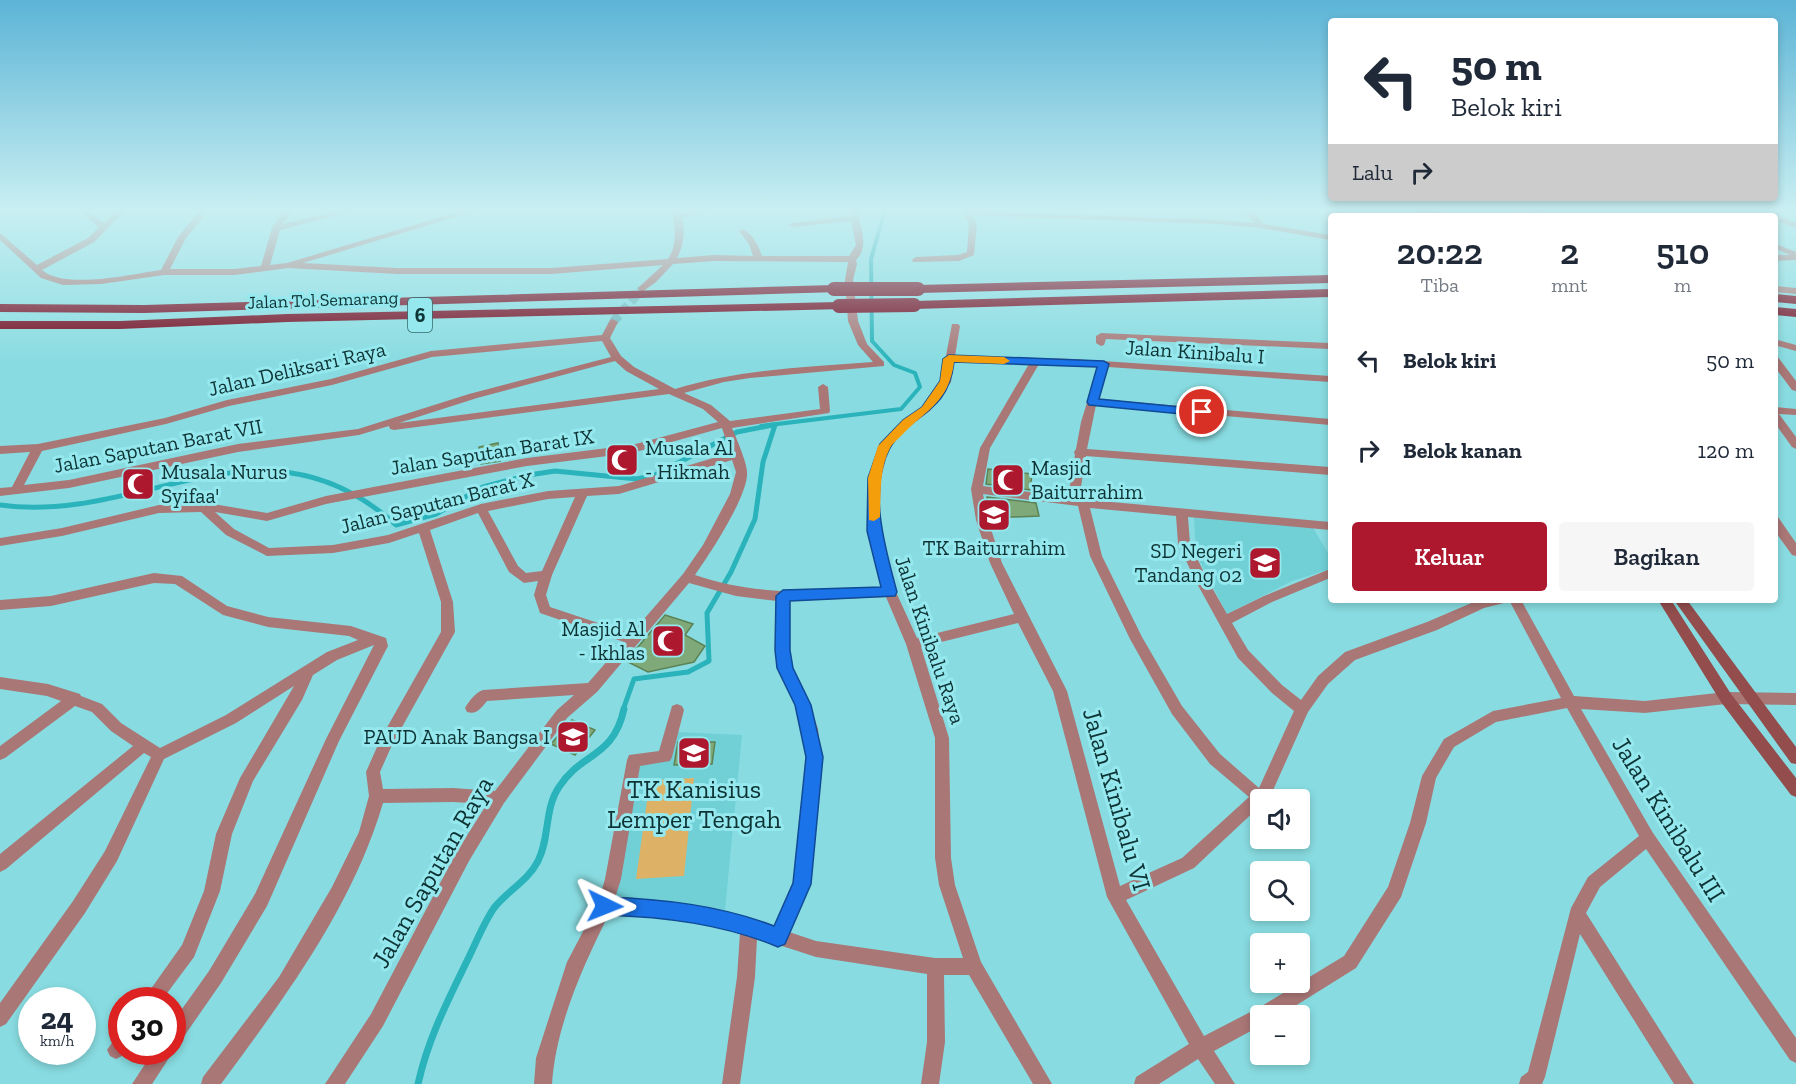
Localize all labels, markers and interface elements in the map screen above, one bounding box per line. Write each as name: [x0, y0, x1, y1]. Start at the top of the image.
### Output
text: 50 m: [1451, 40, 1542, 91]
icon: left: [1352, 42, 1430, 120]
text: Belok kiri: [1451, 91, 1562, 123]
icon: right: [1405, 156, 1438, 189]
text: Lalu: [1352, 159, 1393, 186]
text: 20:22: [1396, 230, 1483, 273]
text: 2: [1560, 230, 1579, 273]
text: 510: [1656, 230, 1710, 273]
text: Tiba: [1420, 273, 1459, 297]
text: mnt: [1551, 273, 1587, 297]
text: m: [1674, 273, 1691, 297]
street label: Jalan Tol Semarang: [247, 286, 399, 314]
road number: 6: [408, 298, 432, 332]
street label: Jalan Kinibalu I: [1125, 334, 1265, 369]
street label: Jalan Deliksari Raya: [206, 336, 388, 401]
icon: left: [1352, 344, 1385, 377]
text: Belok kiri: [1403, 347, 1496, 374]
text: 50 m: [1706, 347, 1754, 374]
pin: [1176, 386, 1227, 437]
icon: arrive: [1185, 395, 1218, 428]
street label: Jalan Saputan Barat VII: [52, 413, 264, 478]
street label: Jalan Saputan Barat IX: [388, 423, 596, 480]
icon: right: [1352, 434, 1385, 467]
place label: Musala Al - Hikmah: [645, 435, 734, 484]
text: Belok kanan: [1403, 437, 1522, 464]
text: 120 m: [1698, 437, 1754, 464]
mosque icon: Musala Al - Hikmah: [604, 442, 640, 478]
place label: Masjid Baiturrahim: [1031, 455, 1143, 504]
place label: Musala Nurus Syifaa': [161, 459, 287, 508]
mosque icon: Masjid Baiturrahim: [990, 462, 1026, 498]
mosque icon: Musala Nurus Syifaa': [120, 466, 156, 502]
street label: Jalan Saputan Barat X: [338, 466, 537, 539]
school or university icon: TK Baiturrahim: [976, 497, 1012, 533]
button: Keluar: [1352, 522, 1547, 591]
button: Bagikan: [1559, 522, 1754, 591]
place label: TK Baiturrahim: [923, 535, 1065, 560]
place label: SD Negeri Tandang 02: [1135, 538, 1242, 587]
school or university icon: SD Negeri Tandang 02: [1247, 545, 1283, 581]
street label: Jalan Kinibalu Raya: [890, 553, 971, 727]
place label: Masjid Al - Ikhlas: [561, 616, 645, 665]
mosque icon: Masjid Al - Ikhlas: [650, 623, 686, 659]
street label: Jalan Kinibalu VI: [1076, 704, 1158, 894]
school or university icon: PAUD Anak Bangsa I: [555, 719, 591, 755]
place label: PAUD Anak Bangsa I: [364, 724, 550, 749]
street label: Jalan Kinibalu III: [1605, 730, 1733, 908]
school or university icon: TK Kanisius Lemper Tengah: [676, 735, 712, 771]
street label: Jalan Saputan Raya: [364, 770, 500, 974]
place label: TK Kanisius Lemper Tengah: [607, 773, 782, 835]
map controls: [1250, 789, 1310, 1065]
button: sound: [1250, 789, 1310, 849]
button: search: [1250, 861, 1310, 921]
position arrow: [573, 874, 637, 938]
button: +: [1250, 933, 1310, 993]
speed limit sign: 30: [108, 987, 186, 1065]
text: 24: [40, 1001, 74, 1037]
button: −: [1250, 1005, 1310, 1065]
text: km/h: [40, 1032, 74, 1050]

